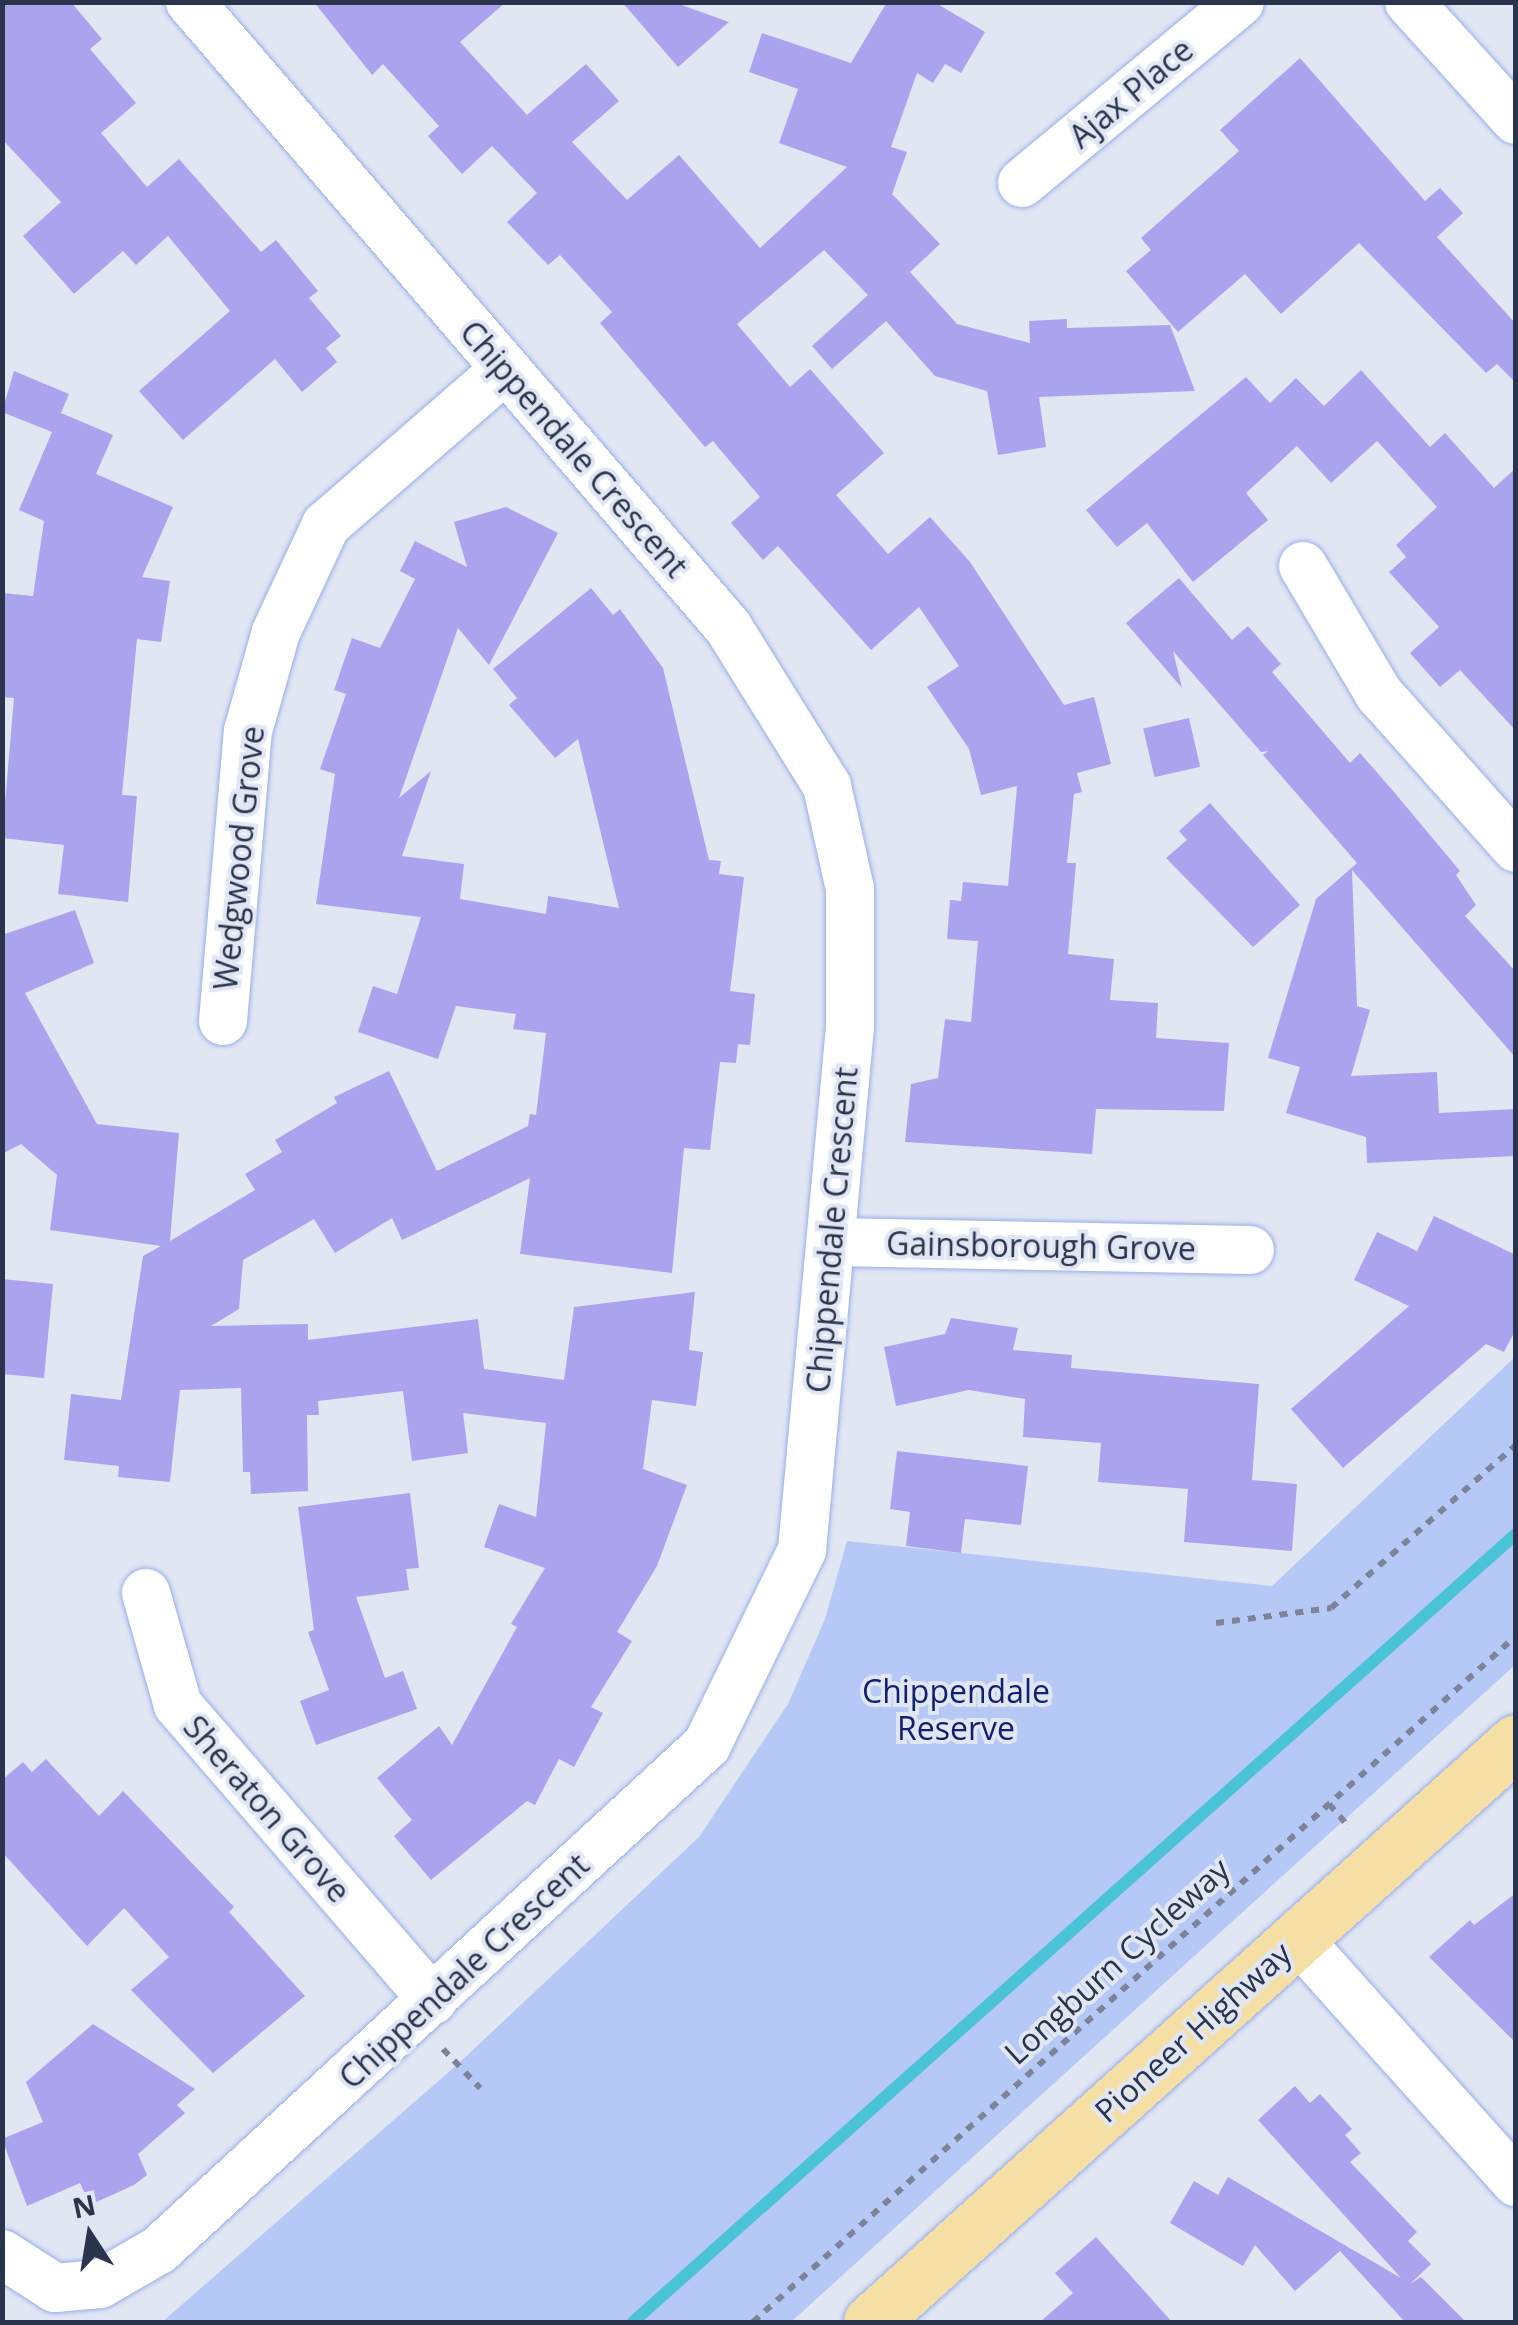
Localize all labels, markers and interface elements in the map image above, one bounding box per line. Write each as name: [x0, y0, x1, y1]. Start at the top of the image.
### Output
street label: Ajax Place: [1061, 30, 1201, 156]
street label: Chippendale Crescent: [452, 313, 696, 585]
street label: Wedgwood Grove: [206, 724, 272, 992]
street label: Chippendale Crescent: [799, 1065, 865, 1395]
street label: Gainsborough Grove: [886, 1224, 1196, 1268]
park label: Chippendale Reserve: [862, 1673, 1050, 1748]
street label: Sheraton Grove: [176, 1708, 358, 1910]
street label: Chippendale Crescent: [331, 1845, 597, 2097]
street label: Longburn Cycleway: [997, 1850, 1237, 2072]
street label: Pioneer Highway: [1087, 1934, 1299, 2130]
north arrow: [40, 2185, 140, 2285]
text: N: [69, 2185, 99, 2227]

